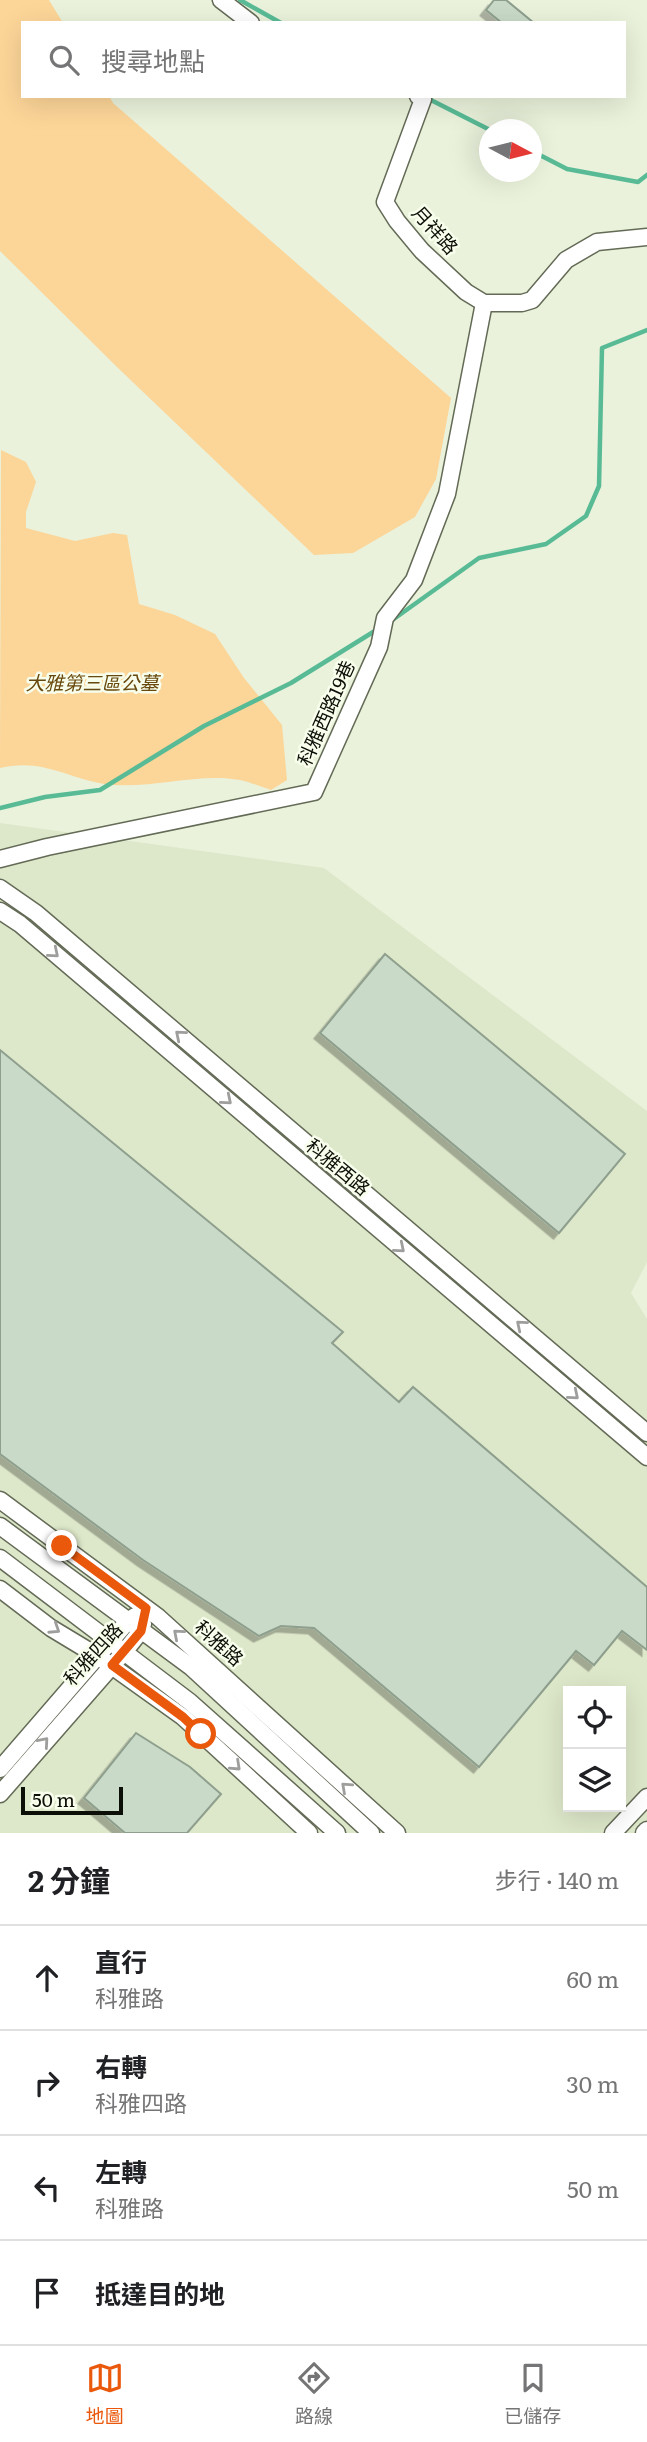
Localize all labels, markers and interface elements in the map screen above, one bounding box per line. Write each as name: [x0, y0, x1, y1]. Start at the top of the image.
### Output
search box: [21, 21, 626, 98]
text: 搜尋地點: [101, 40, 205, 79]
icon: search: [45, 41, 83, 79]
north arrow: [479, 119, 542, 182]
street label: 月祥路: [406, 199, 465, 260]
street label: 科雅西路19巷: [289, 655, 361, 770]
park label: 大雅第三區公墓: [25, 668, 161, 696]
one-way arrow: [46, 945, 59, 957]
one-way arrow: [175, 1031, 188, 1043]
one-way arrow: [219, 1092, 232, 1105]
street label: 科雅西路: [301, 1131, 377, 1201]
one-way arrow: [392, 1240, 405, 1252]
one-way arrow: [516, 1321, 529, 1333]
one-way arrow: [566, 1387, 578, 1400]
route end: [46, 1530, 77, 1561]
street label: 科雅路: [189, 1613, 250, 1672]
street label: 科雅四路: [56, 1616, 128, 1691]
one-way arrow: [47, 1621, 60, 1633]
one-way arrow: [173, 1630, 186, 1642]
map controls: [563, 1686, 626, 1812]
button: locate: [563, 1686, 626, 1749]
route start: [185, 1718, 216, 1749]
one-way arrow: [36, 1737, 48, 1750]
button: layers: [563, 1749, 626, 1812]
one-way arrow: [228, 1757, 241, 1770]
one-way arrow: [341, 1783, 354, 1795]
scale bar: [21, 1784, 122, 1816]
text: 50 m: [32, 1785, 75, 1813]
text: 2 分鐘: [28, 1857, 110, 1901]
text: 步行 · 140 m: [495, 1862, 619, 1896]
text: 直行: [95, 1941, 147, 1980]
icon: ahead: [28, 1959, 66, 1997]
text: 60 m: [566, 1961, 619, 1995]
text: 科雅路: [95, 1980, 164, 2014]
text: 右轉: [95, 2046, 147, 2085]
icon: right: [28, 2064, 66, 2102]
text: 30 m: [566, 2066, 619, 2100]
text: 科雅四路: [95, 2085, 187, 2119]
text: 左轉: [95, 2151, 147, 2190]
icon: left: [28, 2169, 66, 2207]
text: 50 m: [567, 2171, 619, 2205]
text: 科雅路: [95, 2190, 164, 2224]
text: 抵達目的地: [95, 2273, 225, 2312]
icon: arrive: [28, 2274, 66, 2312]
tab: 地圖: [86, 2359, 124, 2429]
tab: 路線: [295, 2359, 333, 2429]
tab: 已儲存: [504, 2359, 561, 2429]

